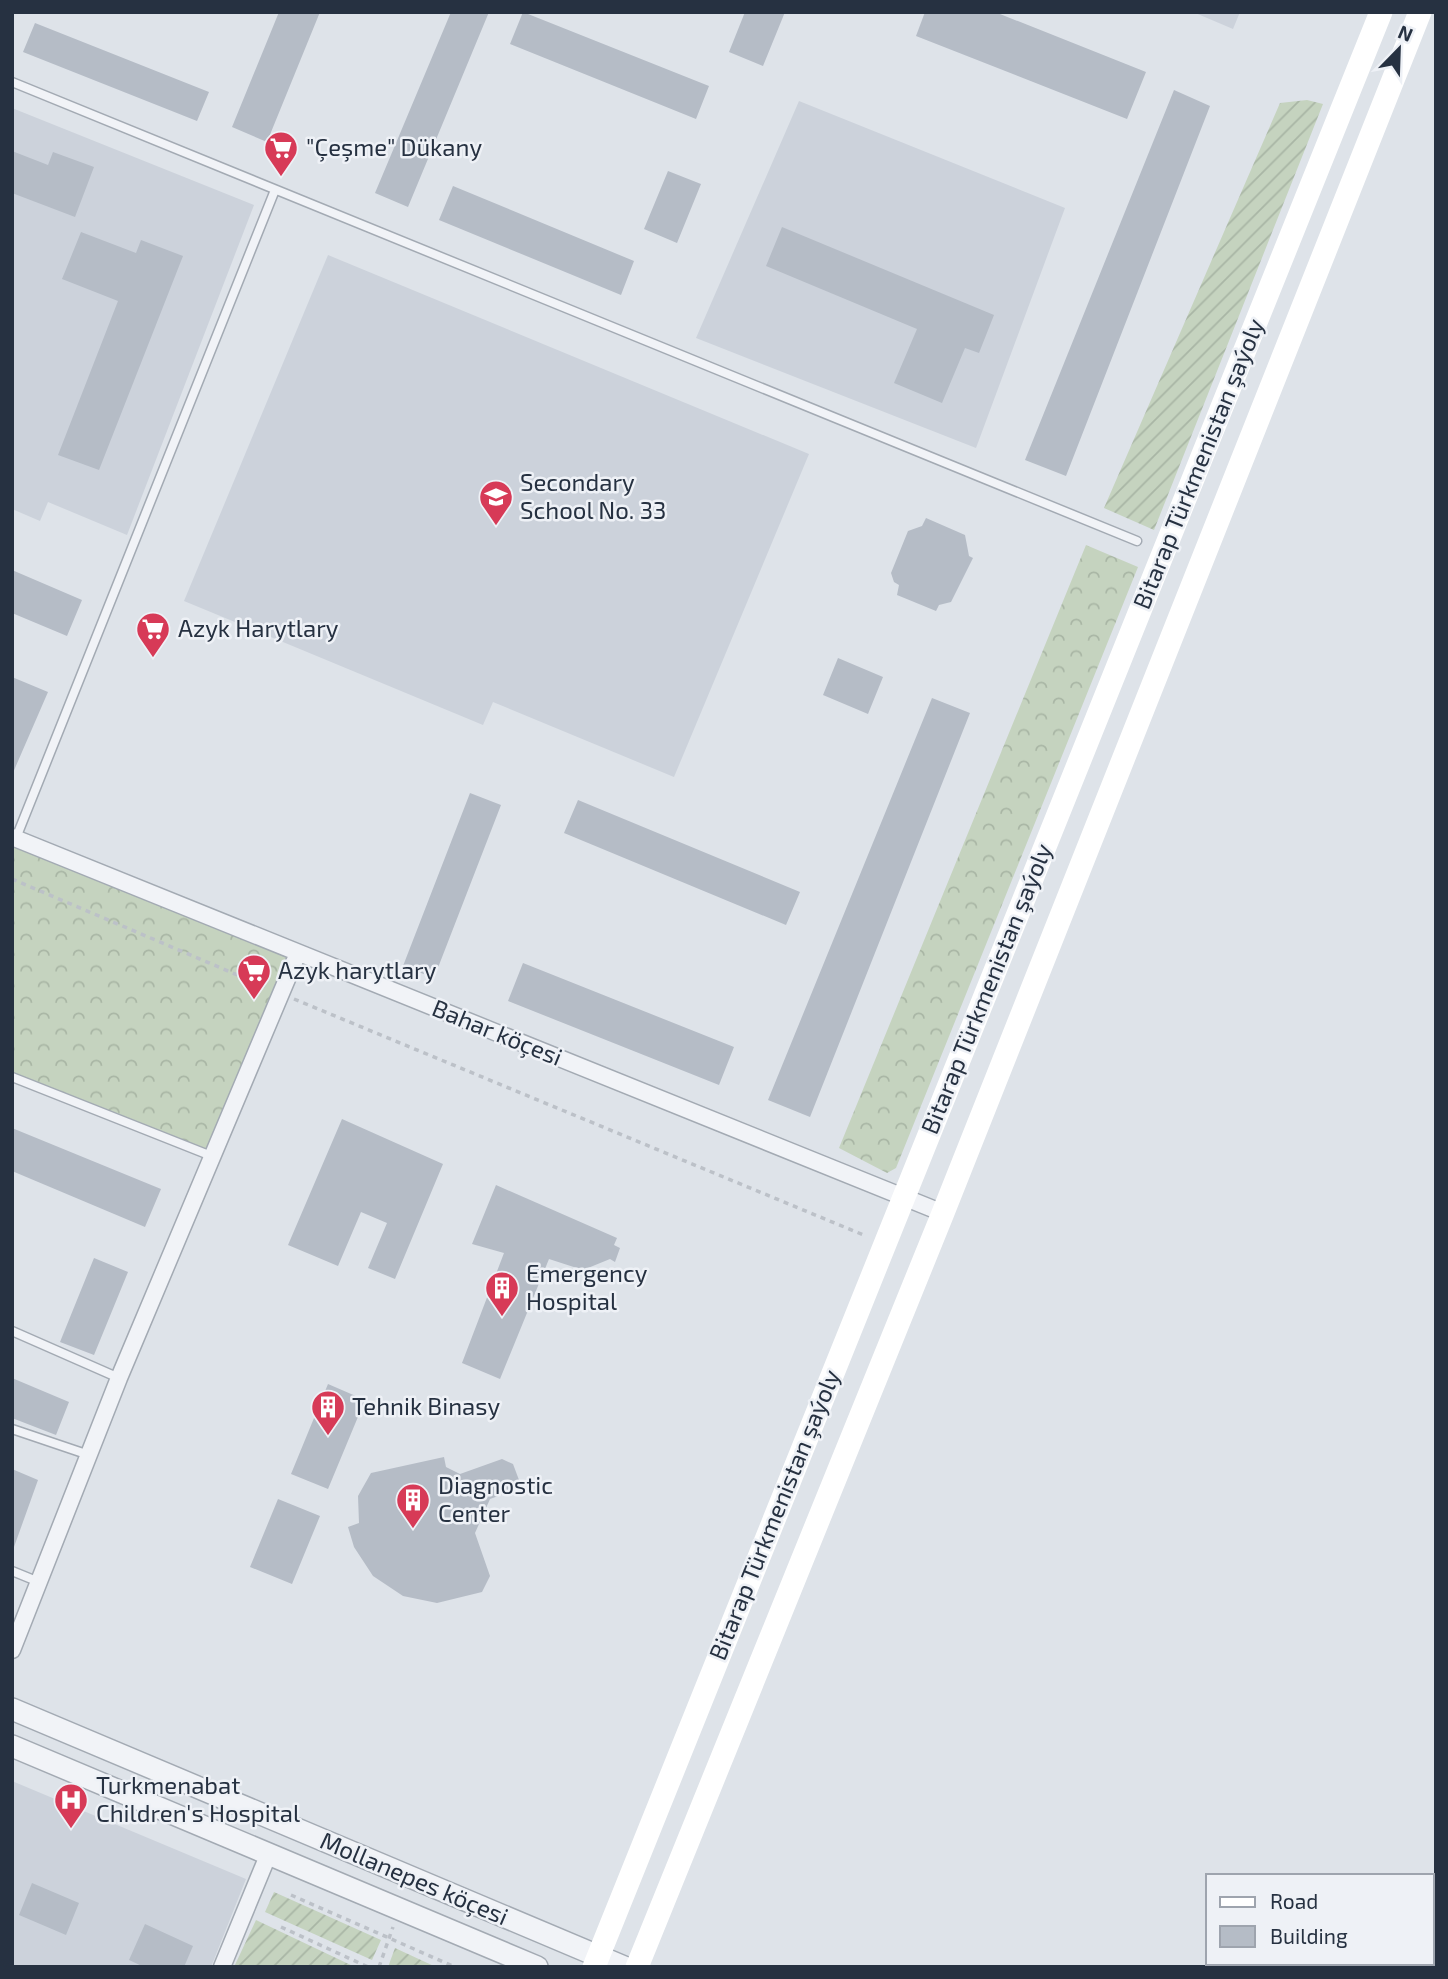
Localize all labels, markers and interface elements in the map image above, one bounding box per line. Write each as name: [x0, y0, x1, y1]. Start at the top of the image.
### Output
north arrow: [1364, 14, 1434, 84]
text: N: [1395, 20, 1417, 46]
supermarket icon: "Çeşme" Dükany: [262, 129, 300, 178]
place label: "Çeşme" Dükany: [306, 132, 482, 162]
street label: Bitarap Türkmenistan şaýoly: [1126, 314, 1270, 613]
place label: Secondary School No. 33: [520, 467, 666, 524]
school or university icon: Secondary School No. 33: [477, 478, 515, 527]
supermarket icon: Azyk Harytlary: [134, 610, 172, 659]
place label: Azyk Harytlary: [178, 613, 339, 642]
street label: Bitarap Türkmenistan şaýoly: [914, 839, 1058, 1138]
supermarket icon: Azyk harytlary: [235, 952, 273, 1001]
place label: Azyk harytlary: [278, 955, 437, 984]
street label: Bahar köçesi: [428, 992, 567, 1072]
place label: Emergency Hospital: [526, 1258, 648, 1315]
building icon: Emergency Hospital: [483, 1269, 521, 1318]
street label: Bitarap Türkmenistan şaýoly: [702, 1365, 846, 1664]
building icon: Tehnik Binasy: [309, 1388, 347, 1437]
place label: Tehnik Binasy: [352, 1391, 500, 1420]
place label: Diagnostic Center: [438, 1470, 553, 1527]
building icon: Diagnostic Center: [394, 1481, 432, 1530]
place label: Turkmenabat Children's Hospital: [96, 1770, 300, 1827]
hospital icon: Turkmenabat Children's Hospital: [52, 1781, 90, 1830]
street label: Mollanepes köçesi: [316, 1825, 513, 1931]
legend: [1206, 1874, 1434, 1965]
text: Road: [1270, 1888, 1318, 1913]
text: Building: [1270, 1923, 1348, 1948]

